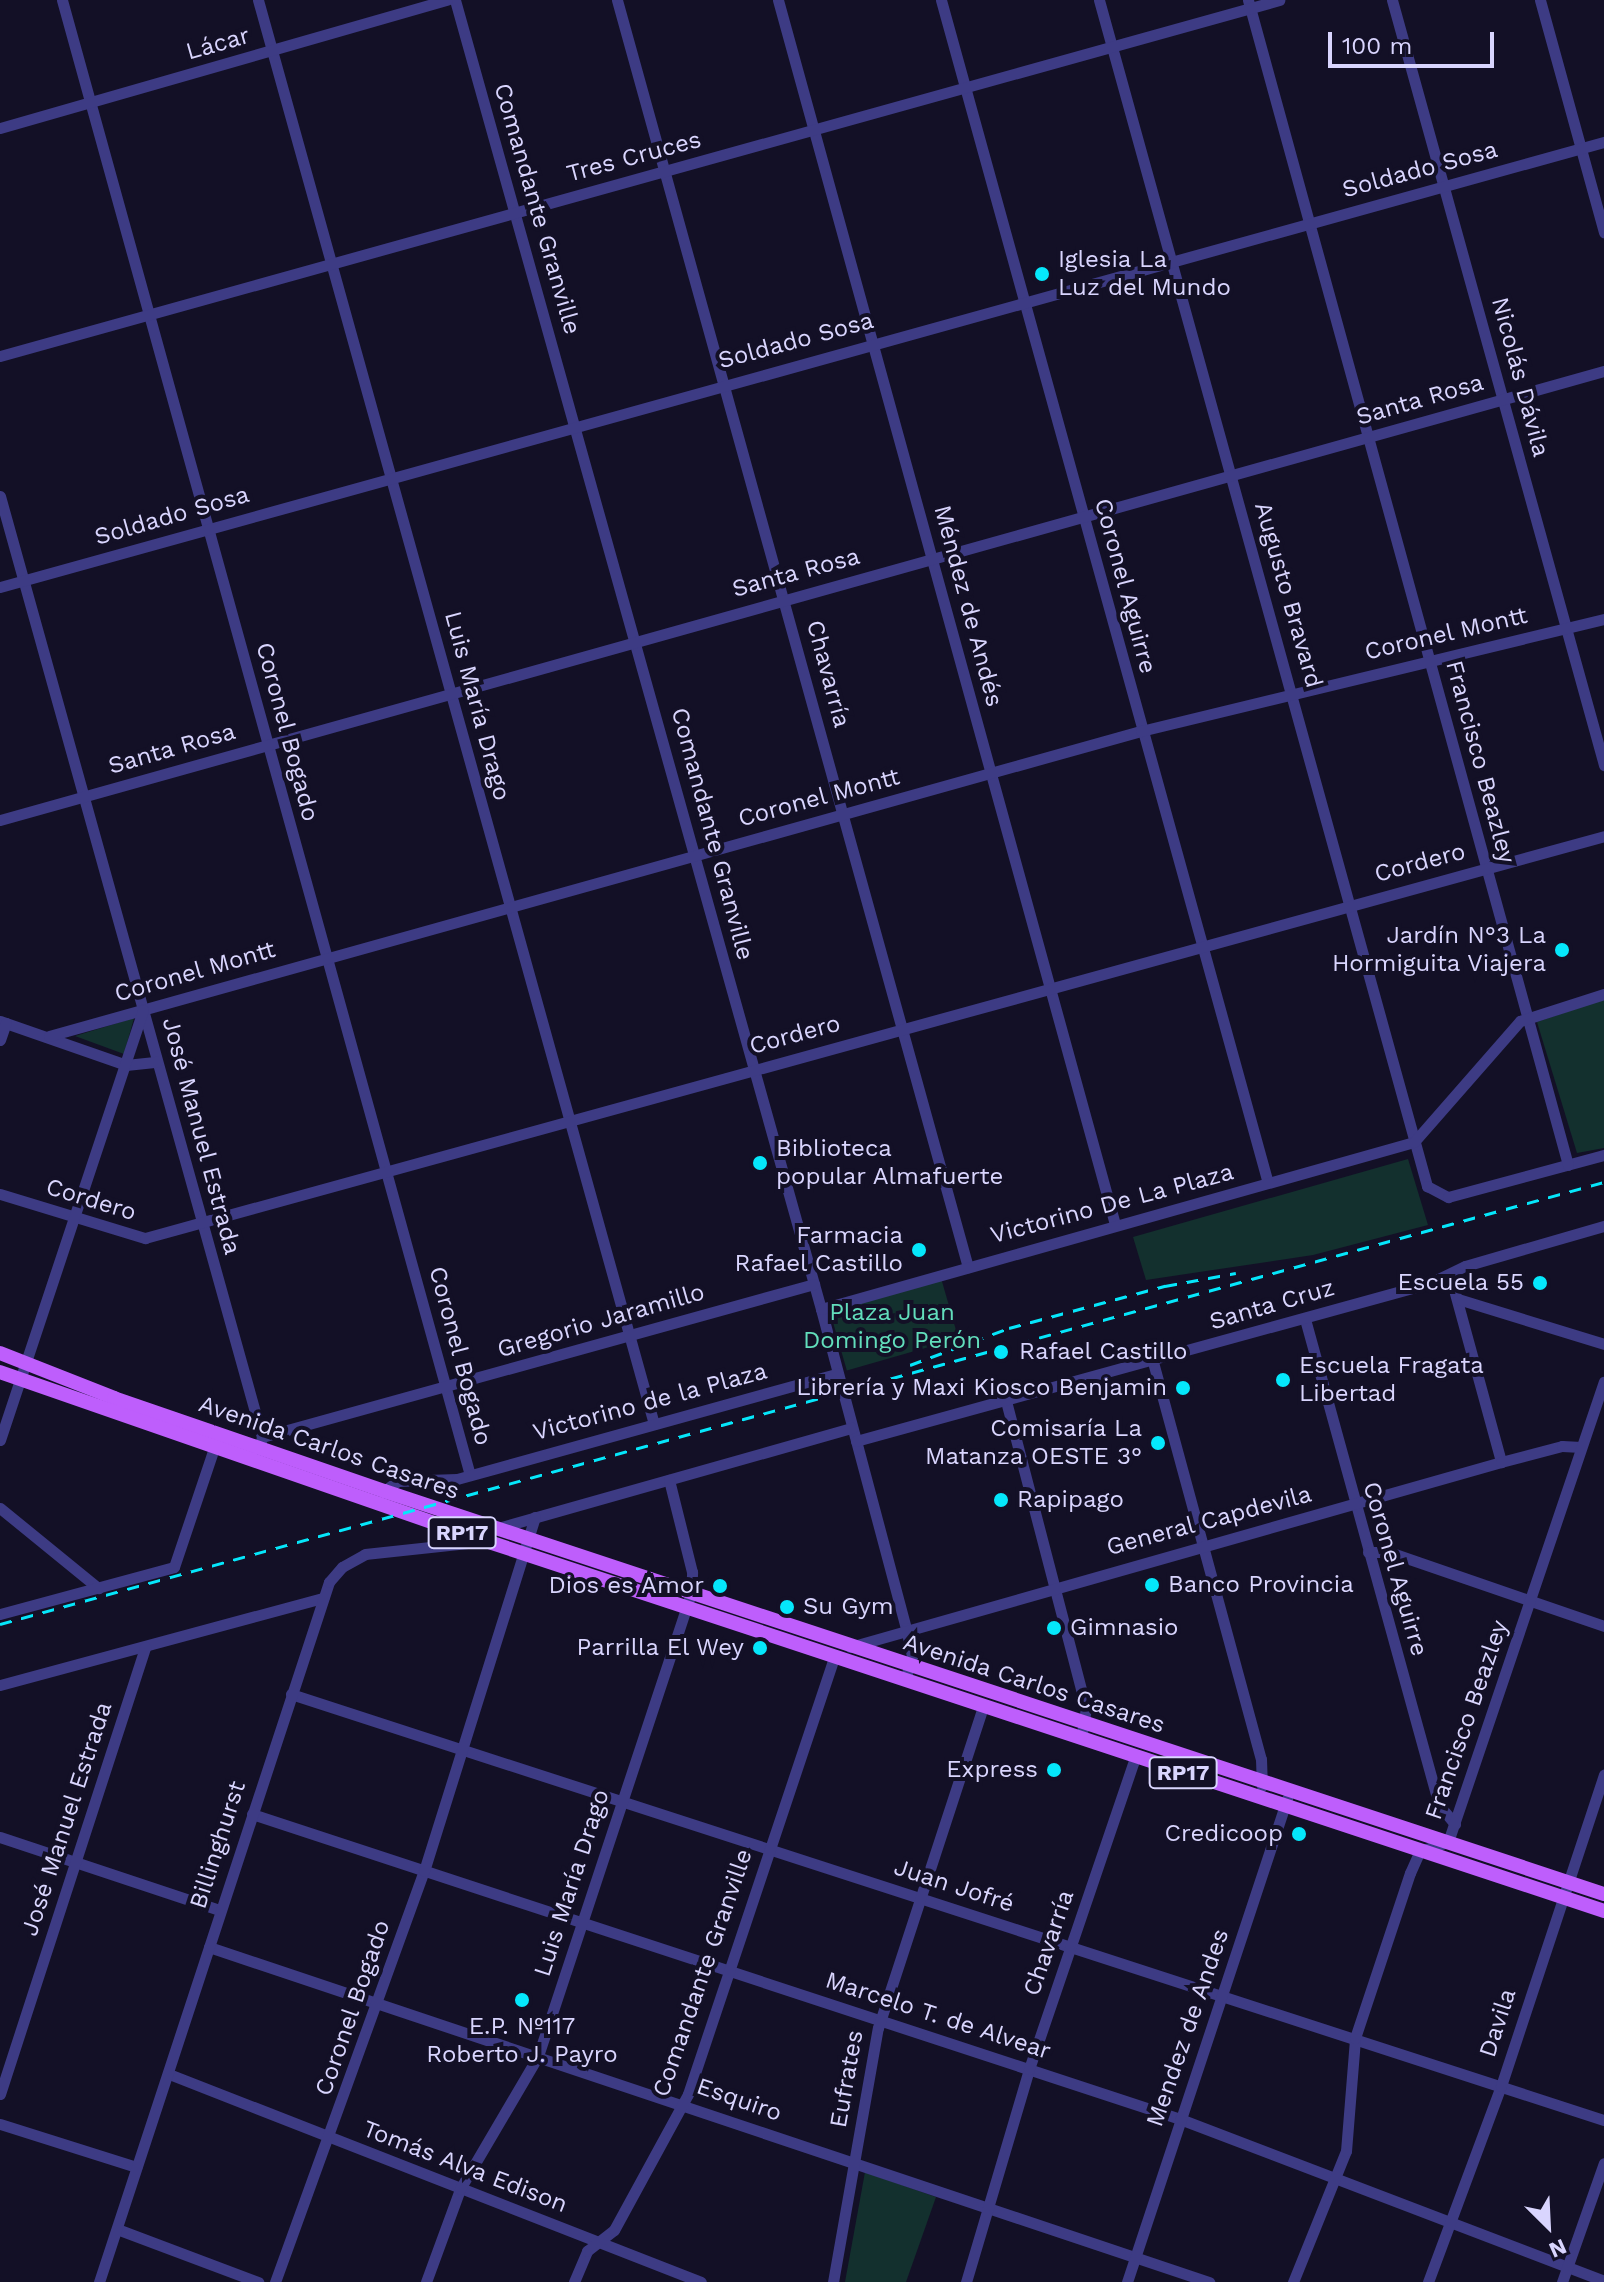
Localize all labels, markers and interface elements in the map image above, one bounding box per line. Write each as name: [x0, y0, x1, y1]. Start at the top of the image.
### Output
scale bar: [1332, 16, 1498, 66]
street label: Lácar: [183, 21, 253, 67]
text: 100 m: [1342, 32, 1412, 60]
street label: Comandante Granville: [487, 80, 587, 338]
street label: Tres Cruces: [564, 125, 704, 189]
street label: Soldado Sosa: [1339, 135, 1501, 205]
place label: Iglesia La Luz del Mundo: [1058, 246, 1232, 302]
marker: Iglesia La Luz del Mundo: [1033, 265, 1051, 283]
street label: Nicolás Dávila: [1485, 294, 1555, 460]
street label: Soldado Sosa: [715, 306, 877, 376]
street label: Santa Rosa: [1353, 368, 1487, 432]
street label: Soldado Sosa: [91, 480, 253, 552]
street label: Coronel Aguirre: [1088, 494, 1162, 678]
street label: Augusto Bravard: [1248, 499, 1328, 691]
street label: Méndez de Andés: [927, 502, 1009, 710]
street label: Santa Rosa: [729, 542, 863, 604]
street label: Coronel Montt: [1361, 601, 1531, 667]
street label: Luis María Drago: [438, 608, 516, 804]
street label: Chavarría: [800, 617, 856, 731]
street label: Coronel Bogado: [249, 639, 325, 825]
street label: Francisco Beazley: [1439, 657, 1521, 867]
street label: Comandante Granville: [664, 705, 760, 963]
street label: Santa Rosa: [105, 717, 239, 781]
street label: Coronel Montt: [735, 762, 903, 834]
street label: Cordero: [1371, 837, 1469, 889]
place label: Jardín N°3 La Hormiguita Viajera: [1331, 922, 1546, 978]
street label: Coronel Montt: [111, 935, 279, 1009]
marker: Jardín N°3 La Hormiguita Viajera: [1553, 941, 1571, 959]
street label: Cordero: [746, 1009, 844, 1061]
street label: José Manuel Estrada: [155, 1014, 247, 1258]
place label: Biblioteca popular Almafuerte: [776, 1135, 1005, 1191]
marker: Biblioteca popular Almafuerte: [751, 1154, 769, 1172]
street label: Victorino De La Plaza: [987, 1158, 1237, 1250]
street label: Cordero: [42, 1173, 140, 1227]
place label: Farmacia Rafael Castillo: [734, 1222, 903, 1278]
marker: Farmacia Rafael Castillo: [910, 1241, 928, 1259]
street label: Coronel Bogado: [422, 1263, 498, 1449]
place label: Escuela 55: [1397, 1269, 1524, 1297]
street label: Santa Cruz: [1206, 1273, 1338, 1337]
marker: Escuela 55: [1531, 1274, 1549, 1292]
street label: Gregorio Jaramillo: [494, 1278, 708, 1364]
park label: Plaza Juan Domingo Perón: [803, 1299, 981, 1355]
place label: Rafael Castillo: [1019, 1338, 1188, 1366]
marker: Rafael Castillo: [990, 1341, 1012, 1363]
place label: Escuela Fragata Libertad: [1299, 1352, 1484, 1408]
street label: Victorino de la Plaza: [530, 1357, 770, 1447]
marker: Escuela Fragata Libertad: [1274, 1371, 1292, 1389]
place label: Librería y Maxi Kiosco Benjamin: [794, 1374, 1167, 1402]
marker: Librería y Maxi Kiosco Benjamin: [1174, 1379, 1192, 1397]
street label: Avenida Carlos Casares: [195, 1390, 463, 1506]
place label: Comisaría La Matanza OESTE 3°: [925, 1415, 1142, 1471]
marker: Comisaría La Matanza OESTE 3°: [1149, 1434, 1167, 1452]
street label: Coronel Aguirre: [1356, 1478, 1434, 1660]
street label: General Capdevila: [1103, 1480, 1315, 1562]
place label: Rapipago: [1017, 1486, 1124, 1514]
marker: Rapipago: [992, 1491, 1010, 1509]
road number: RP17: [426, 1515, 498, 1551]
place label: Banco Provincia: [1168, 1571, 1354, 1599]
place label: Dios es Amor: [548, 1572, 704, 1600]
marker: Banco Provincia: [1143, 1576, 1161, 1594]
marker: Dios es Amor: [711, 1577, 729, 1595]
place label: Su Gym: [803, 1593, 894, 1621]
marker: Su Gym: [778, 1598, 796, 1616]
place label: Gimnasio: [1070, 1614, 1179, 1642]
street label: Francisco Beazley: [1419, 1617, 1515, 1823]
marker: Gimnasio: [1045, 1619, 1063, 1637]
street label: Avenida Carlos Casares: [899, 1628, 1169, 1740]
place label: Parrilla El Wey: [575, 1634, 744, 1662]
marker: Parrilla El Wey: [751, 1639, 769, 1657]
street label: José Manuel Estrada: [15, 1698, 119, 1940]
road number: RP17: [1147, 1755, 1219, 1791]
place label: Express: [946, 1756, 1038, 1784]
marker: Express: [1045, 1761, 1063, 1779]
street label: Billinghurst: [184, 1778, 252, 1912]
street label: Luis María Drago: [528, 1786, 616, 1980]
place label: Credicoop: [1165, 1820, 1283, 1848]
marker: Credicoop: [1290, 1825, 1308, 1843]
street label: Comandante Granville: [647, 1845, 759, 2101]
street label: Juan Jofré: [890, 1853, 1018, 1919]
street label: Chavarría: [1018, 1886, 1080, 2000]
street label: Coronel Bogado: [309, 1916, 397, 2100]
street label: Mendez de Andes: [1140, 1925, 1236, 2131]
street label: Marcelo T. de Alvear: [821, 1966, 1055, 2066]
street label: Davila: [1473, 1985, 1523, 2061]
marker: E.P. Nº117 Roberto J. Payro: [513, 1991, 531, 2009]
place label: E.P. Nº117 Roberto J. Payro: [426, 2013, 618, 2069]
street label: Eufrates: [824, 2028, 870, 2130]
street label: Esquiro: [693, 2072, 785, 2128]
street label: Tomás Alva Edison: [358, 2114, 572, 2220]
north arrow: [1508, 2186, 1588, 2266]
text: N: [1545, 2234, 1571, 2263]

